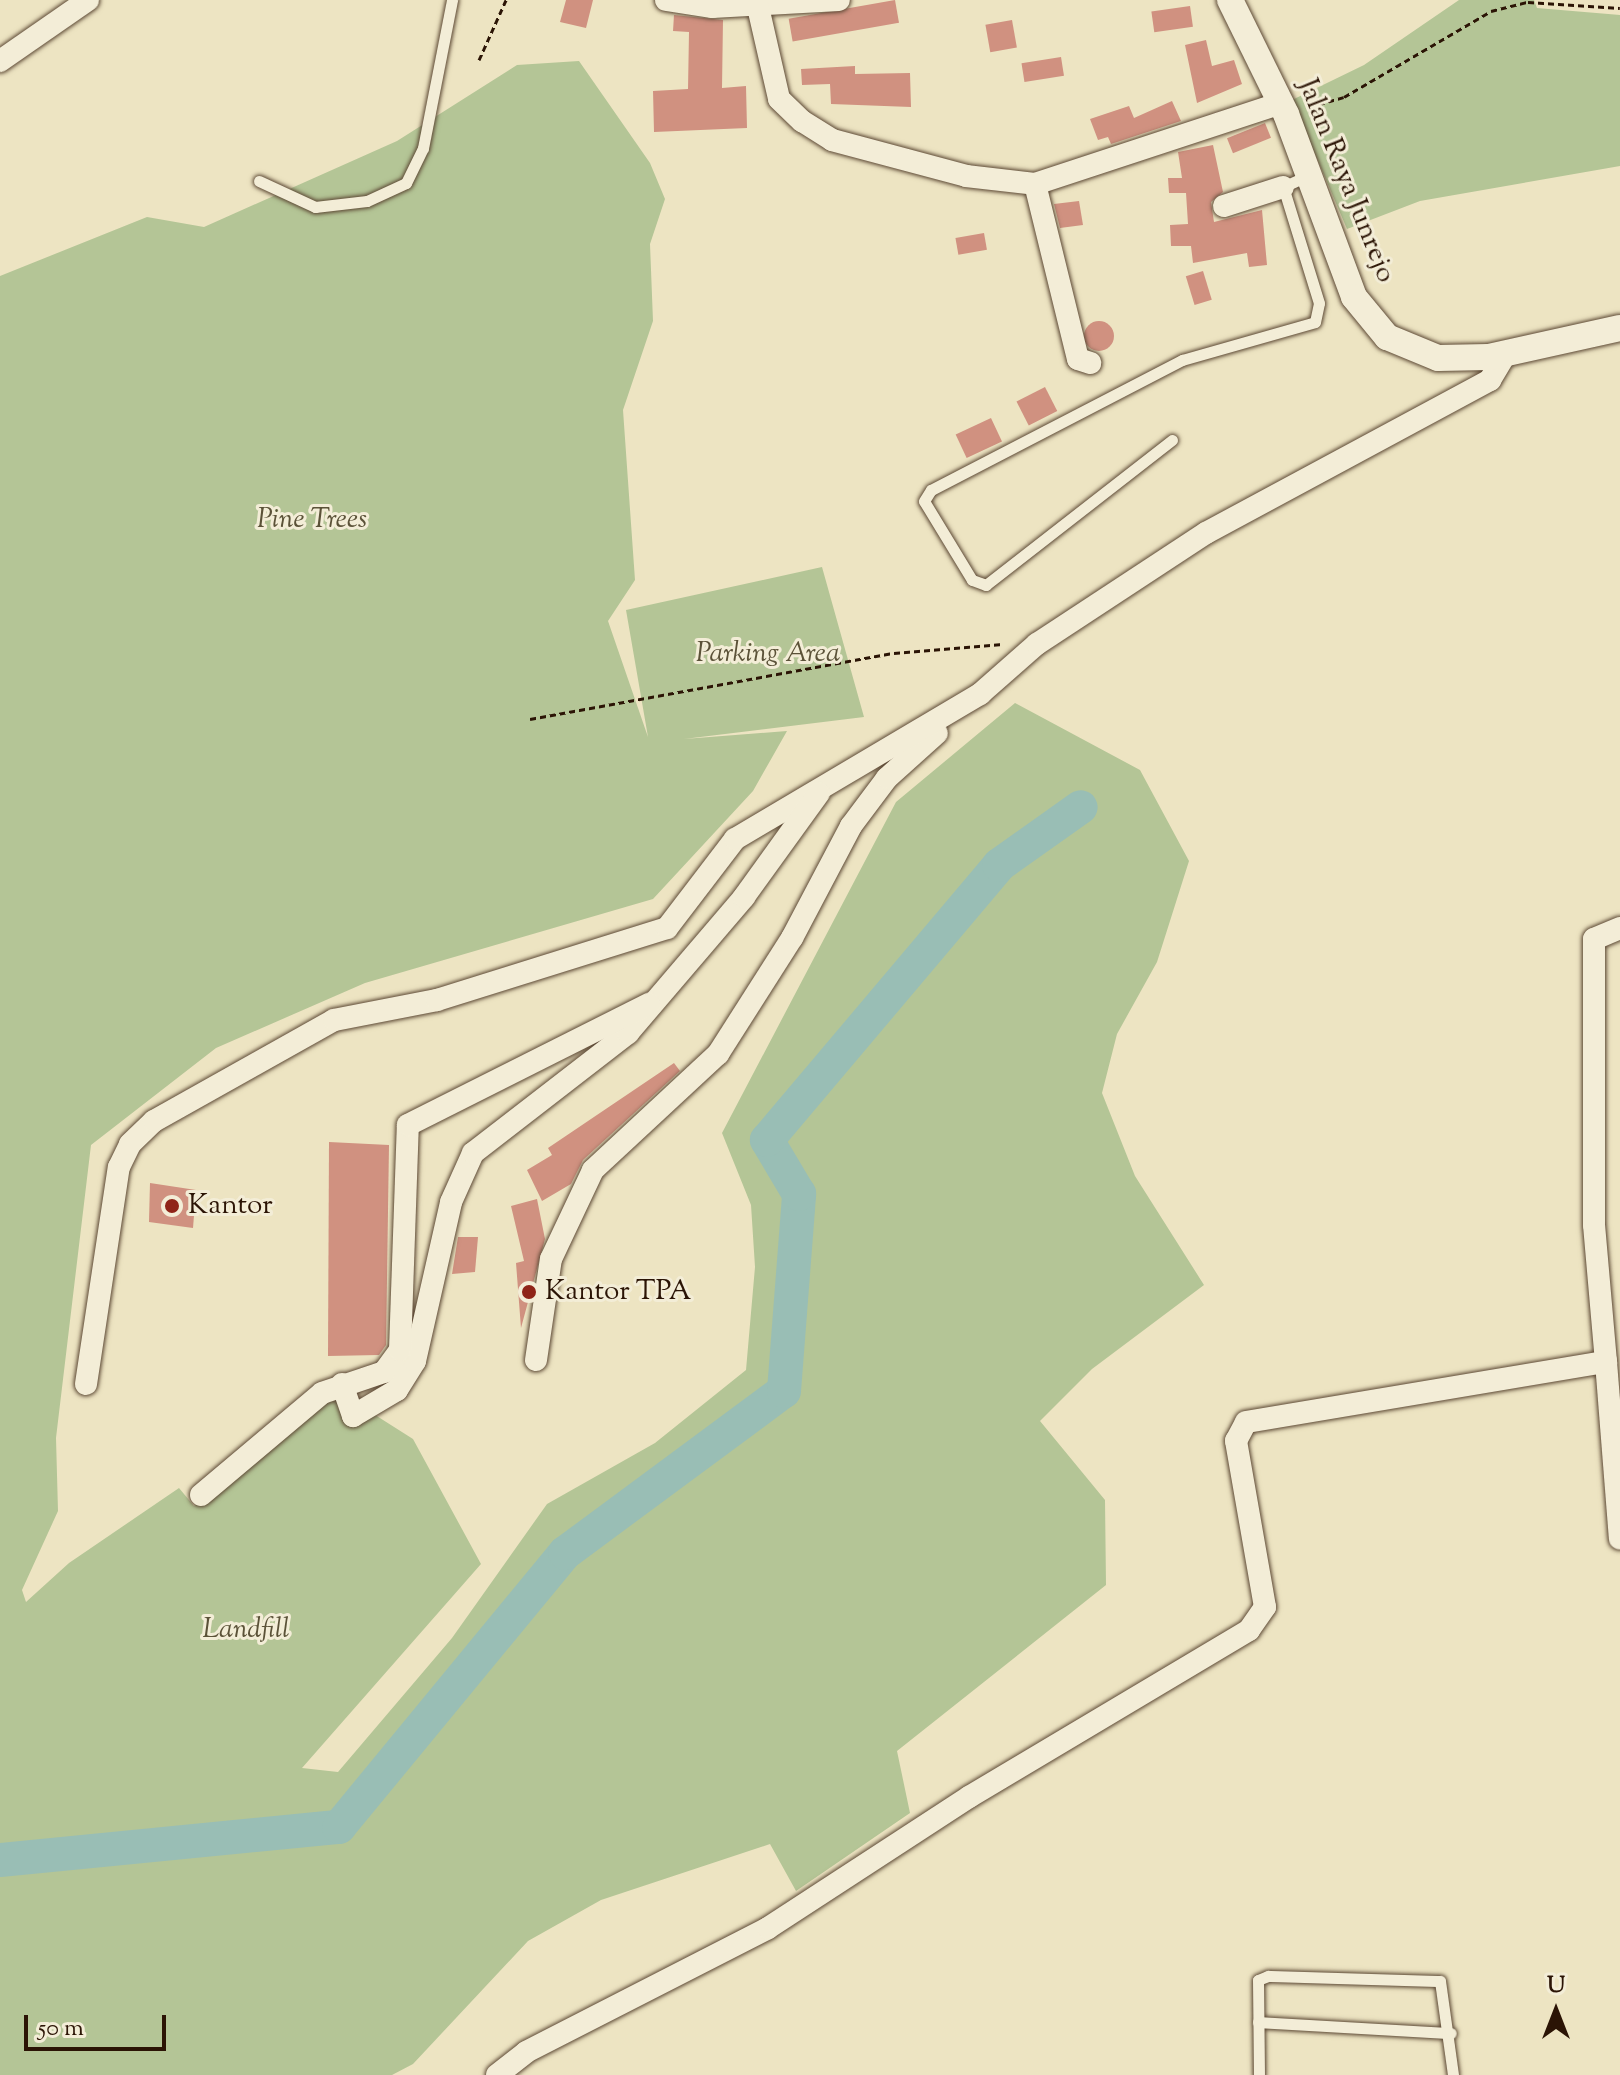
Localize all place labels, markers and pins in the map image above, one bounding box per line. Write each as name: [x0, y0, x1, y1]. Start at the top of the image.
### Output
place label: Kantor: [188, 1189, 273, 1223]
marker: Kantor: [163, 1197, 181, 1215]
place label: Kantor TPA: [545, 1275, 691, 1309]
marker: Kantor TPA: [520, 1283, 538, 1301]

